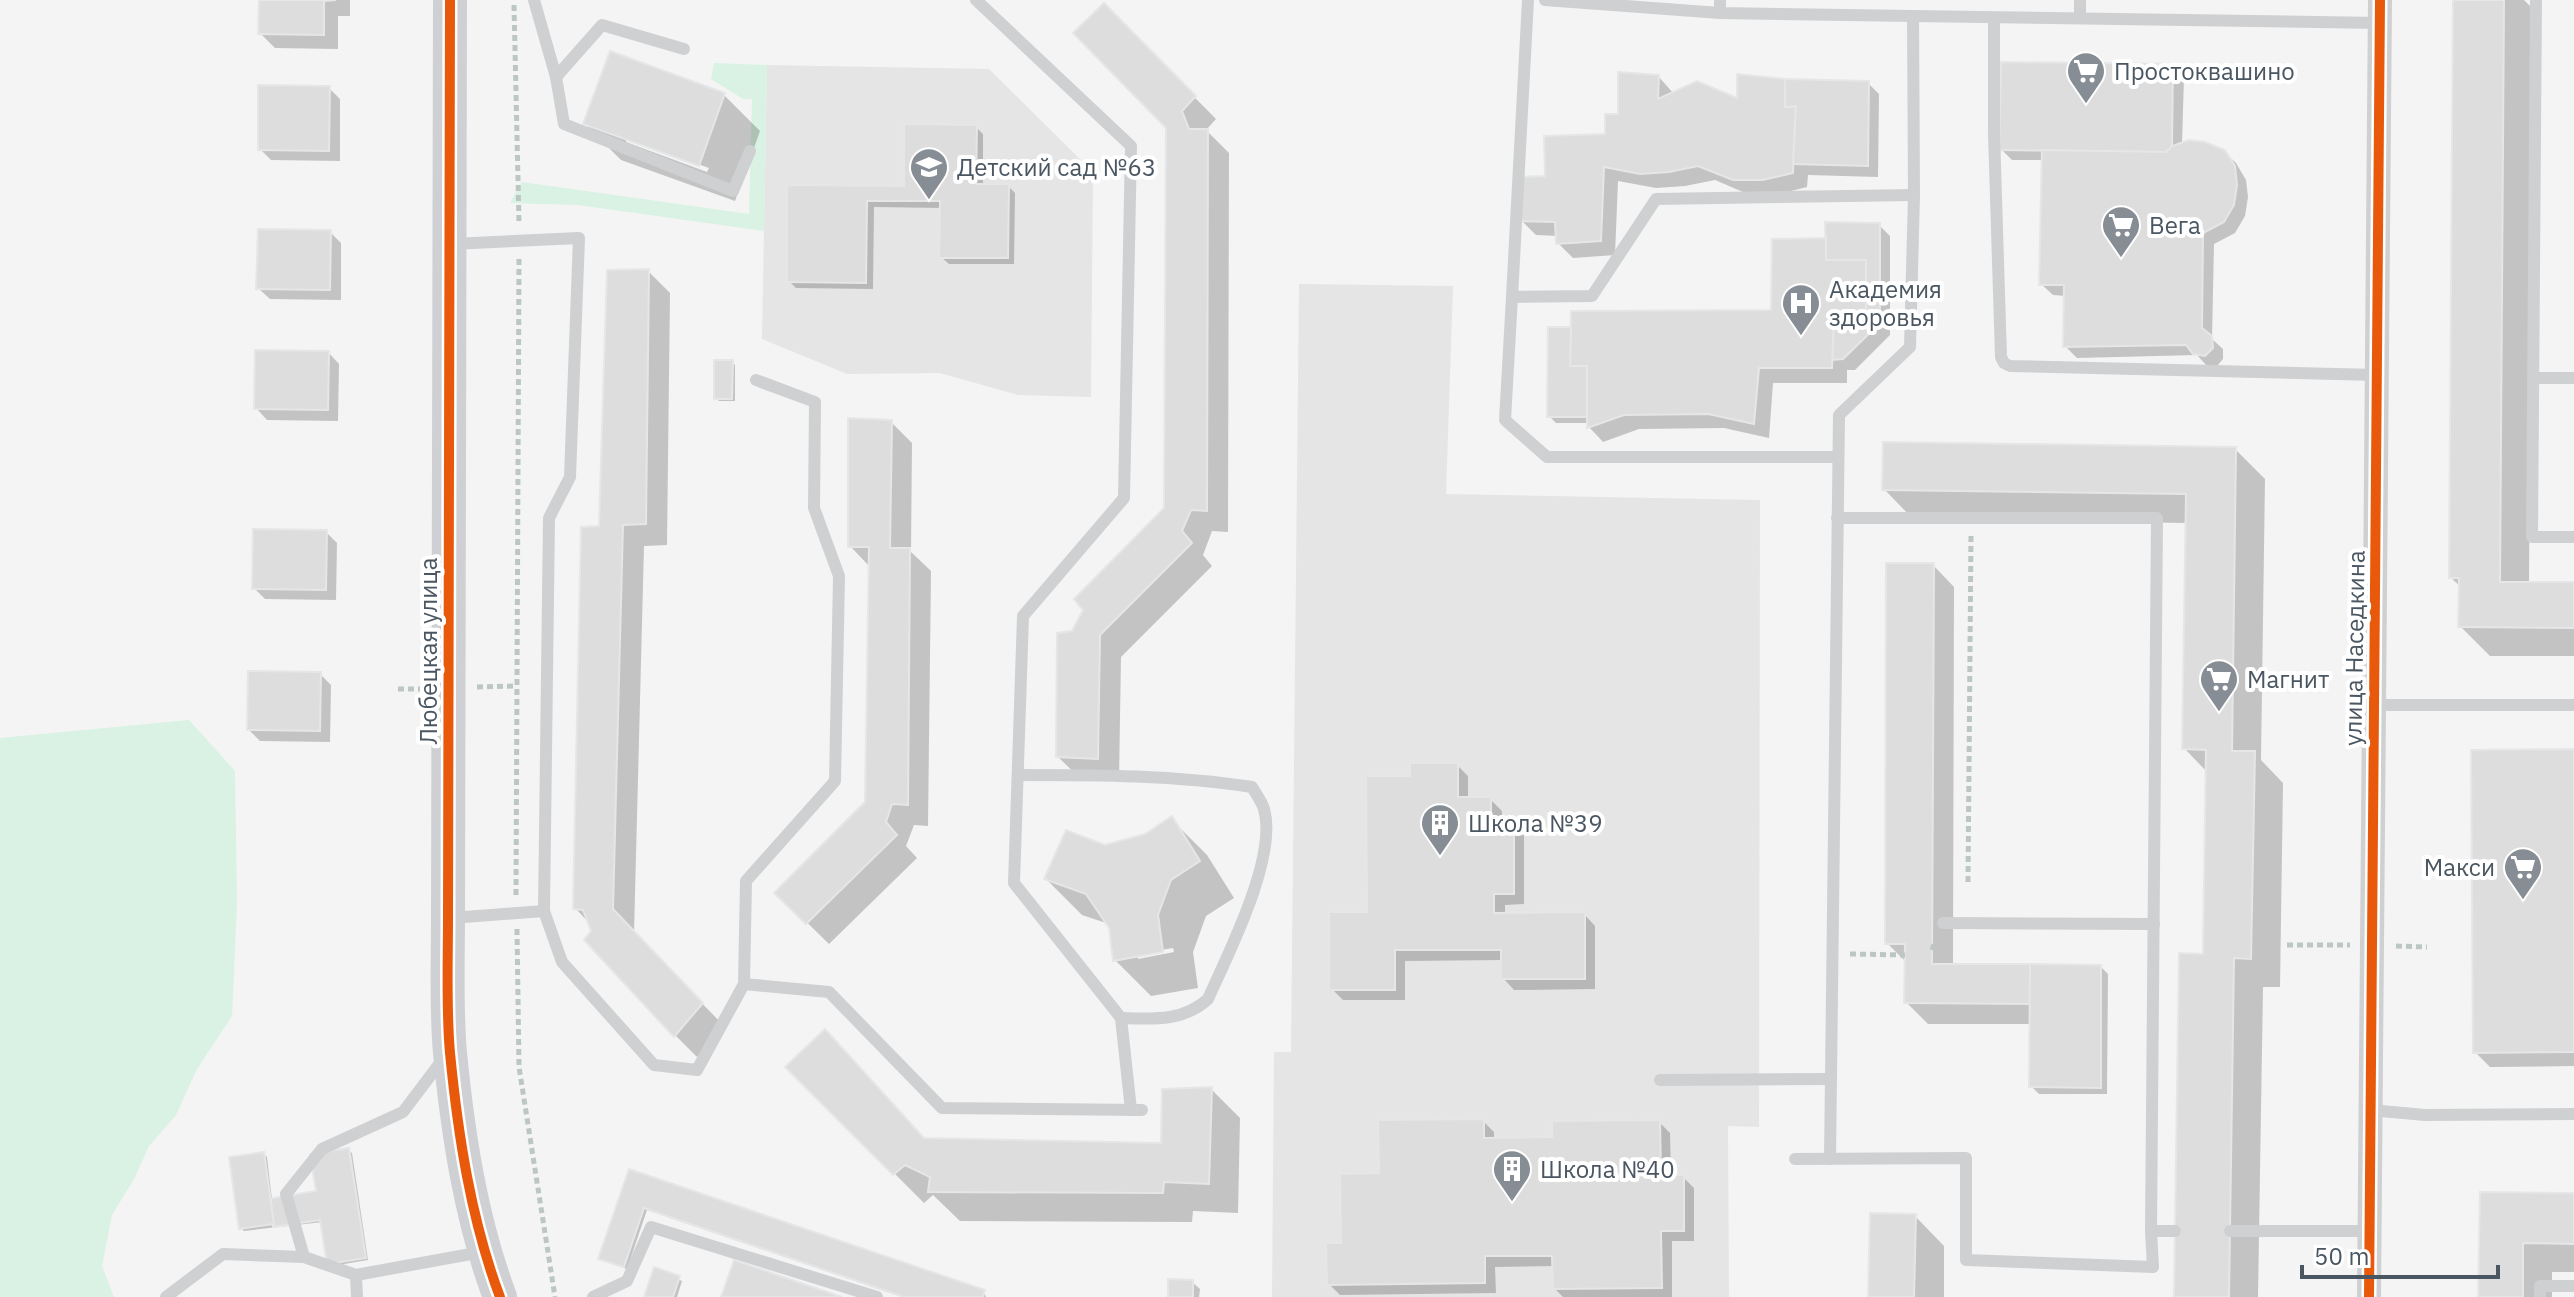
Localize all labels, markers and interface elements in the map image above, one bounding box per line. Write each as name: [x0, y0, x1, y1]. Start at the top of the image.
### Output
supermarket icon: Простоквашино: [2065, 50, 2107, 105]
place label: Простоквашино: [2114, 55, 2295, 87]
school or university icon: Детский сад №63: [908, 146, 950, 201]
place label: Детский сад №63: [957, 151, 1156, 183]
supermarket icon: Вега: [2100, 204, 2142, 259]
place label: Вега: [2149, 209, 2201, 241]
place label: Академия здоровья: [1829, 273, 1942, 333]
hospital icon: Академия здоровья: [1780, 282, 1822, 337]
street label: улица Наседкина: [2336, 550, 2372, 746]
street label: Любецкая улица: [412, 557, 444, 745]
supermarket icon: Магнит: [2198, 658, 2240, 713]
place label: Магнит: [2247, 663, 2329, 695]
building icon: Школа №39: [1419, 802, 1461, 857]
place label: Школа №39: [1468, 807, 1603, 839]
supermarket icon: Макси: [2502, 846, 2544, 901]
place label: Макси: [2424, 851, 2495, 883]
building icon: Школа №40: [1491, 1148, 1533, 1203]
place label: Школа №40: [1540, 1153, 1675, 1185]
scale bar: [2302, 1229, 2498, 1279]
text: 50 m: [2314, 1240, 2369, 1272]

